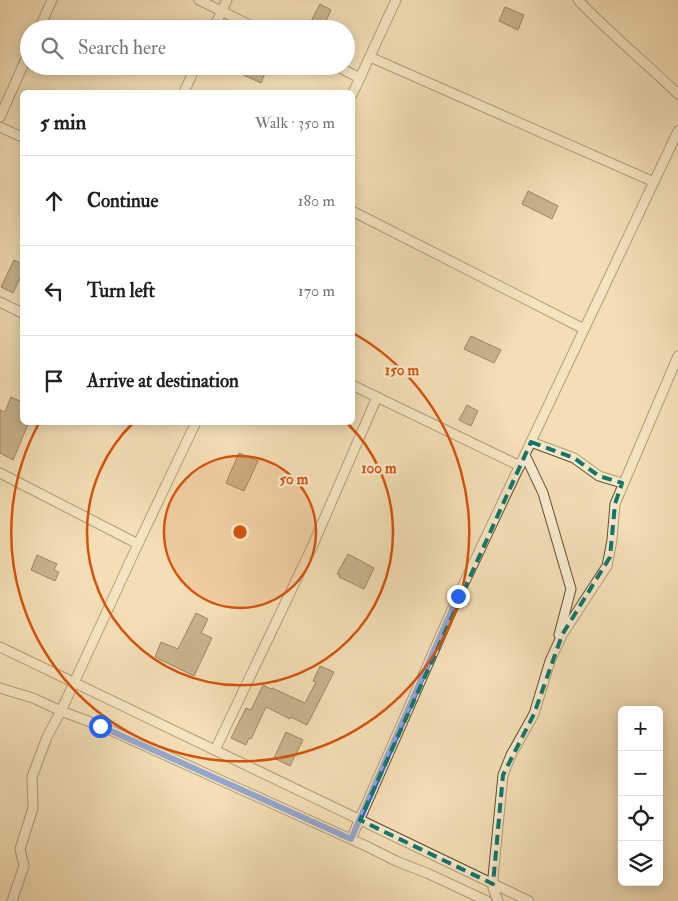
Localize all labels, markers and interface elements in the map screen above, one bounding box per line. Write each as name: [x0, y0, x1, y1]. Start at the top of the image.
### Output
search box: [20, 20, 355, 75]
icon: search: [38, 34, 66, 62]
text: Search here: [78, 36, 166, 60]
text: 5 min: [40, 109, 86, 136]
text: Walk · 350 m: [255, 113, 335, 133]
icon: ahead: [40, 187, 68, 215]
text: Continue: [87, 189, 158, 213]
text: 180 m: [298, 191, 335, 211]
icon: left: [40, 277, 68, 305]
text: Turn left: [87, 279, 155, 303]
text: 170 m: [298, 281, 335, 301]
text: 150 m: [385, 361, 419, 380]
icon: arrive: [40, 367, 68, 395]
text: Arrive at destination: [87, 369, 239, 393]
text: 100 m: [361, 459, 397, 478]
text: 50 m: [280, 470, 309, 489]
centre of rings: [231, 523, 249, 541]
route end: [447, 585, 470, 608]
map controls: [618, 706, 663, 886]
button: +: [618, 706, 663, 751]
route start: [89, 715, 112, 738]
button: −: [618, 751, 663, 796]
button: locate: [618, 796, 663, 841]
button: layers: [618, 841, 663, 886]

